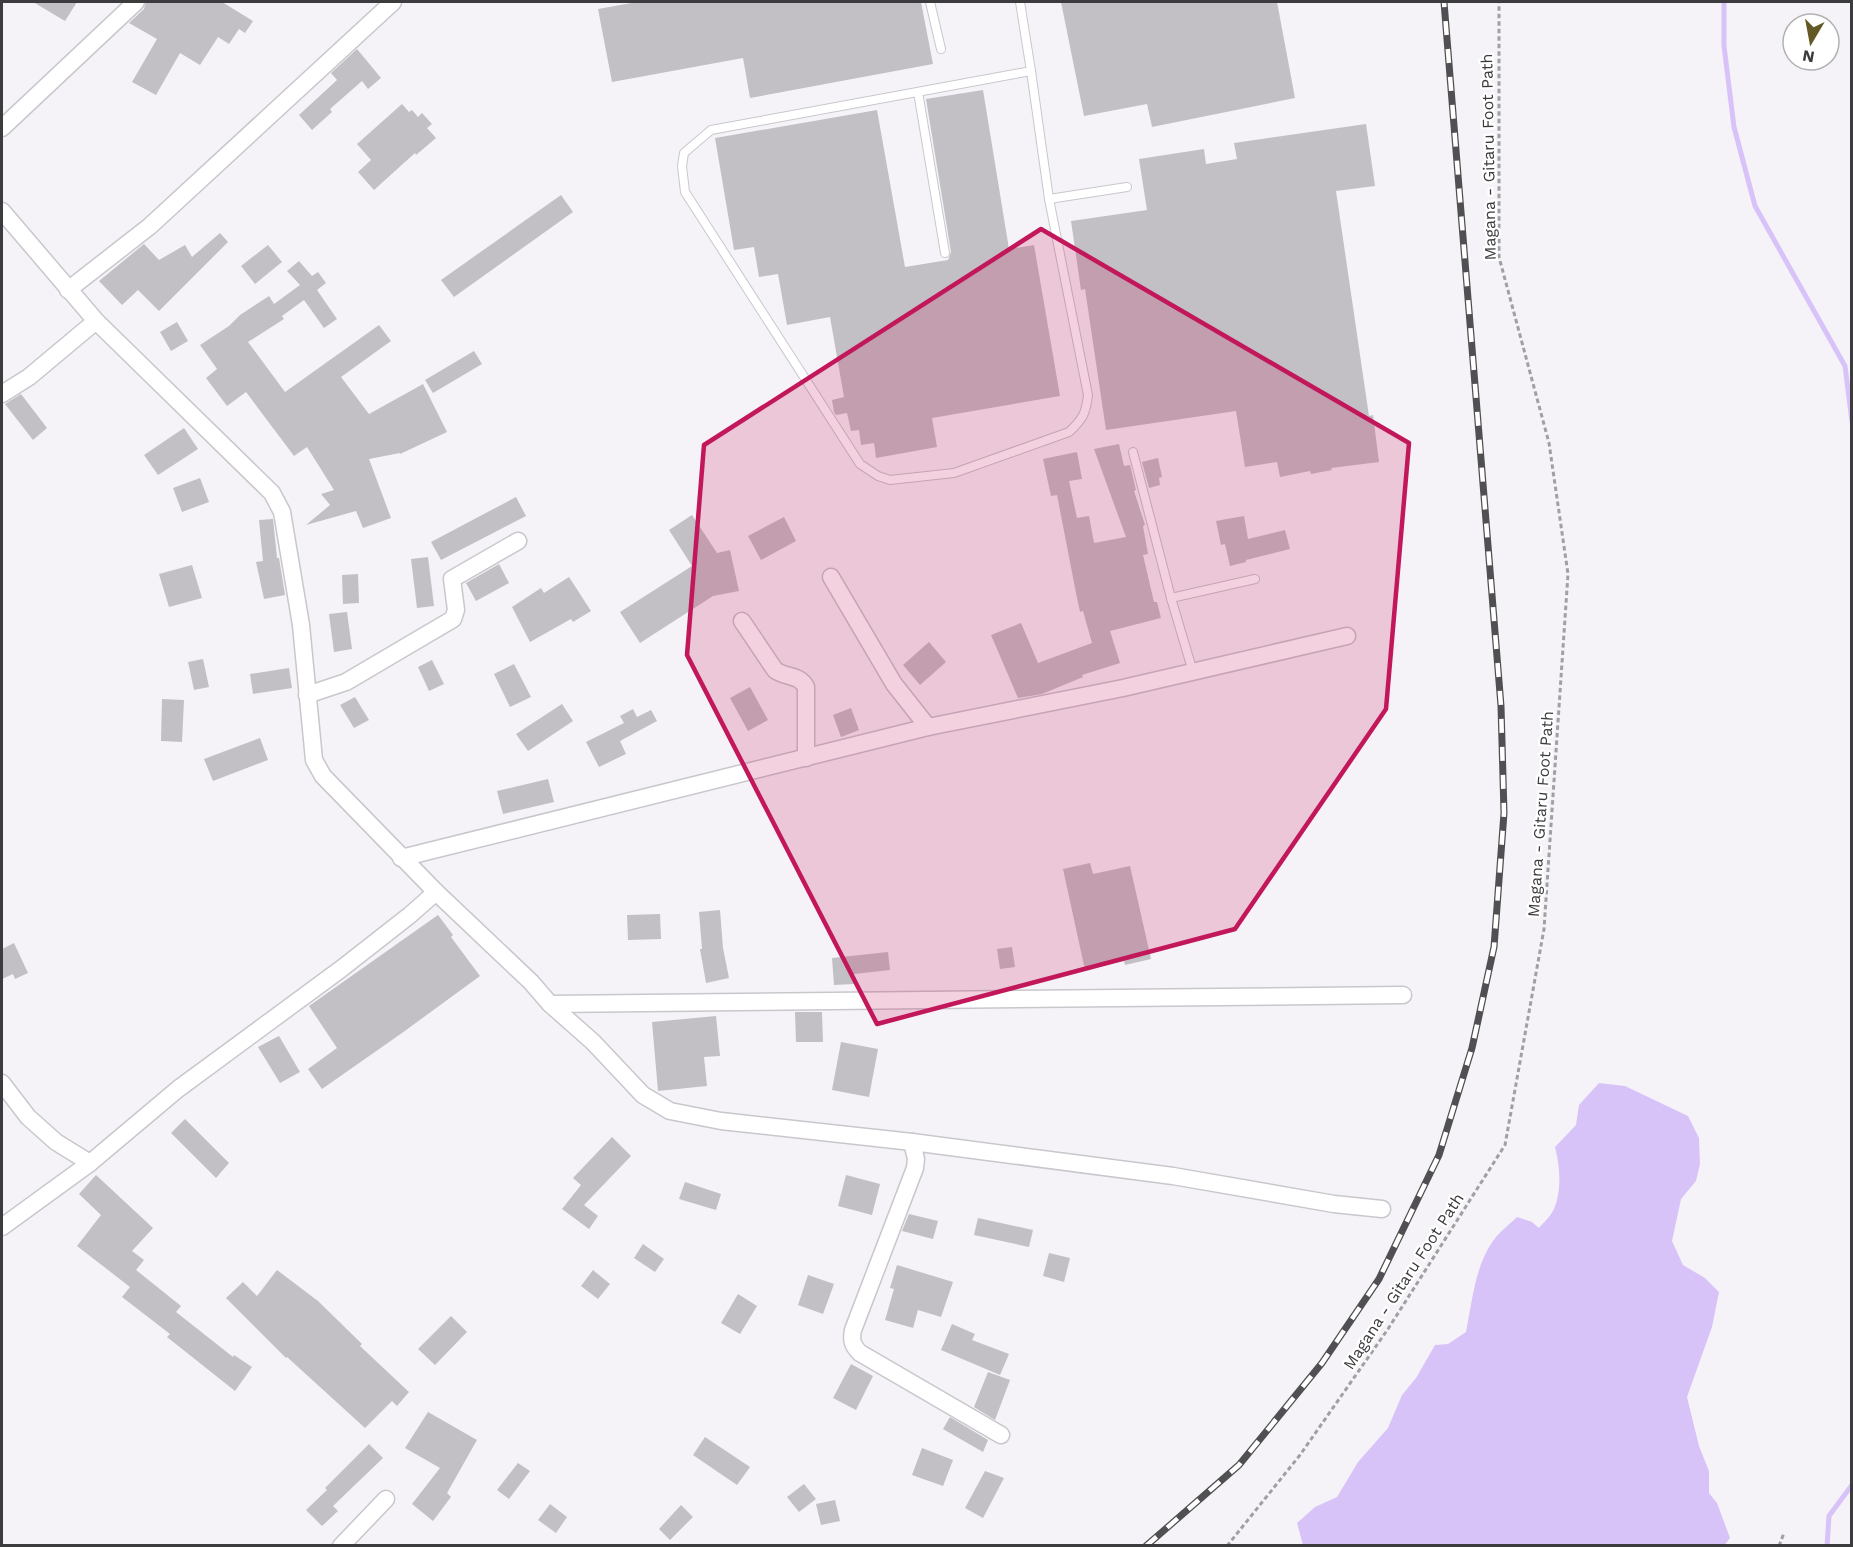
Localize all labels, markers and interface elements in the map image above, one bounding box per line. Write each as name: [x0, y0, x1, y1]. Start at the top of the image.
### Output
north arrow: [1781, 12, 1841, 72]
text: N: [1801, 46, 1816, 67]
street label: Magana - Gitaru Foot Path: [1477, 54, 1500, 260]
street label: Magana - Gitaru Foot Path: [1524, 710, 1557, 918]
street label: Magana - Gitaru Foot Path: [1339, 1189, 1468, 1373]

